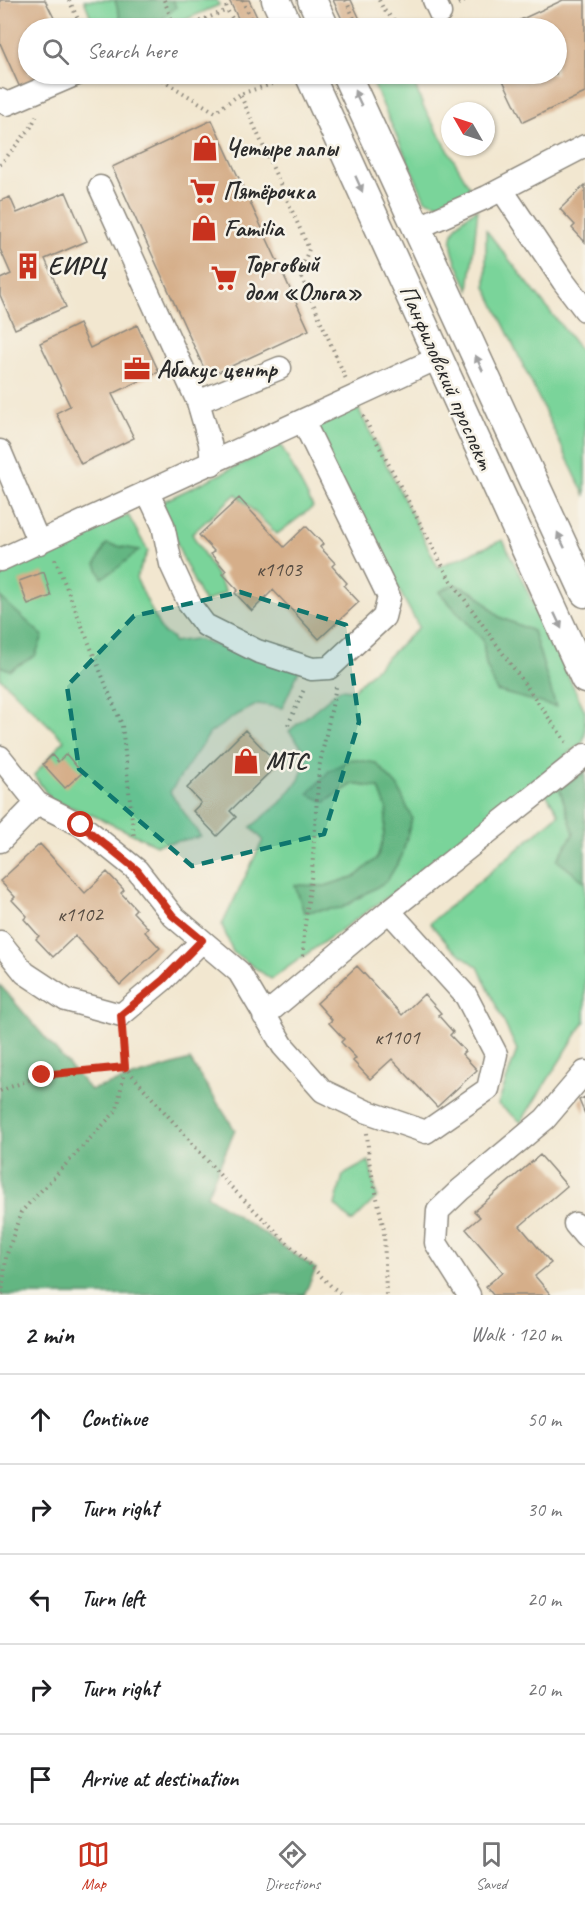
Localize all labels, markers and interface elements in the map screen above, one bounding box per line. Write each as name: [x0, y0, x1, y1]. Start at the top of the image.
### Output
search box: [18, 18, 567, 84]
icon: search: [39, 35, 72, 68]
text: Search here: [87, 37, 177, 65]
one-way arrow: [353, 90, 362, 107]
north arrow: [441, 102, 495, 156]
shop icon: Четыре лапы: [190, 133, 220, 163]
place label: Четыре лапы: [225, 133, 340, 163]
supermarket icon: Пятёрочка: [188, 176, 218, 206]
place label: Пятёрочка: [223, 176, 316, 206]
one-way arrow: [355, 176, 364, 193]
shop icon: Familia: [189, 213, 219, 243]
place label: Familia: [224, 213, 286, 243]
place label: Торговый дом «Ольга»: [244, 249, 362, 307]
building icon: ЕИРЦ: [13, 251, 43, 281]
place label: ЕИРЦ: [48, 251, 108, 281]
supermarket icon: Торговый дом «Ольга»: [209, 263, 239, 293]
street label: Панфиловский проспект: [393, 280, 501, 475]
office icon: Абакус центр: [122, 354, 152, 384]
place label: Абакус центр: [157, 354, 279, 384]
one-way arrow: [474, 354, 483, 371]
one-way arrow: [555, 531, 565, 549]
house number: к1103: [256, 556, 303, 582]
one-way arrow: [554, 613, 563, 630]
shop icon: МТС: [231, 746, 261, 776]
place label: МТС: [266, 746, 310, 776]
route start: [67, 811, 93, 837]
house number: к1102: [57, 901, 104, 927]
house number: к1101: [374, 1024, 421, 1050]
route end: [28, 1061, 54, 1087]
text: 2 min: [24, 1318, 74, 1351]
text: Walk · 120 m: [471, 1322, 561, 1347]
icon: ahead: [24, 1403, 57, 1436]
text: Continue: [81, 1405, 147, 1433]
text: 50 m: [527, 1407, 561, 1432]
icon: right: [24, 1493, 57, 1526]
text: Turn right: [81, 1495, 158, 1523]
text: 30 m: [527, 1497, 561, 1522]
icon: left: [24, 1583, 57, 1616]
text: Turn left: [81, 1585, 145, 1613]
text: 20 m: [527, 1587, 561, 1612]
icon: right: [24, 1673, 57, 1706]
text: Turn right: [81, 1675, 158, 1703]
text: 20 m: [527, 1677, 561, 1702]
icon: arrive: [24, 1763, 57, 1796]
text: Arrive at destination: [81, 1765, 238, 1793]
tab: Map: [77, 1838, 110, 1894]
tab: Directions: [265, 1838, 320, 1894]
tab: Saved: [475, 1838, 508, 1894]

